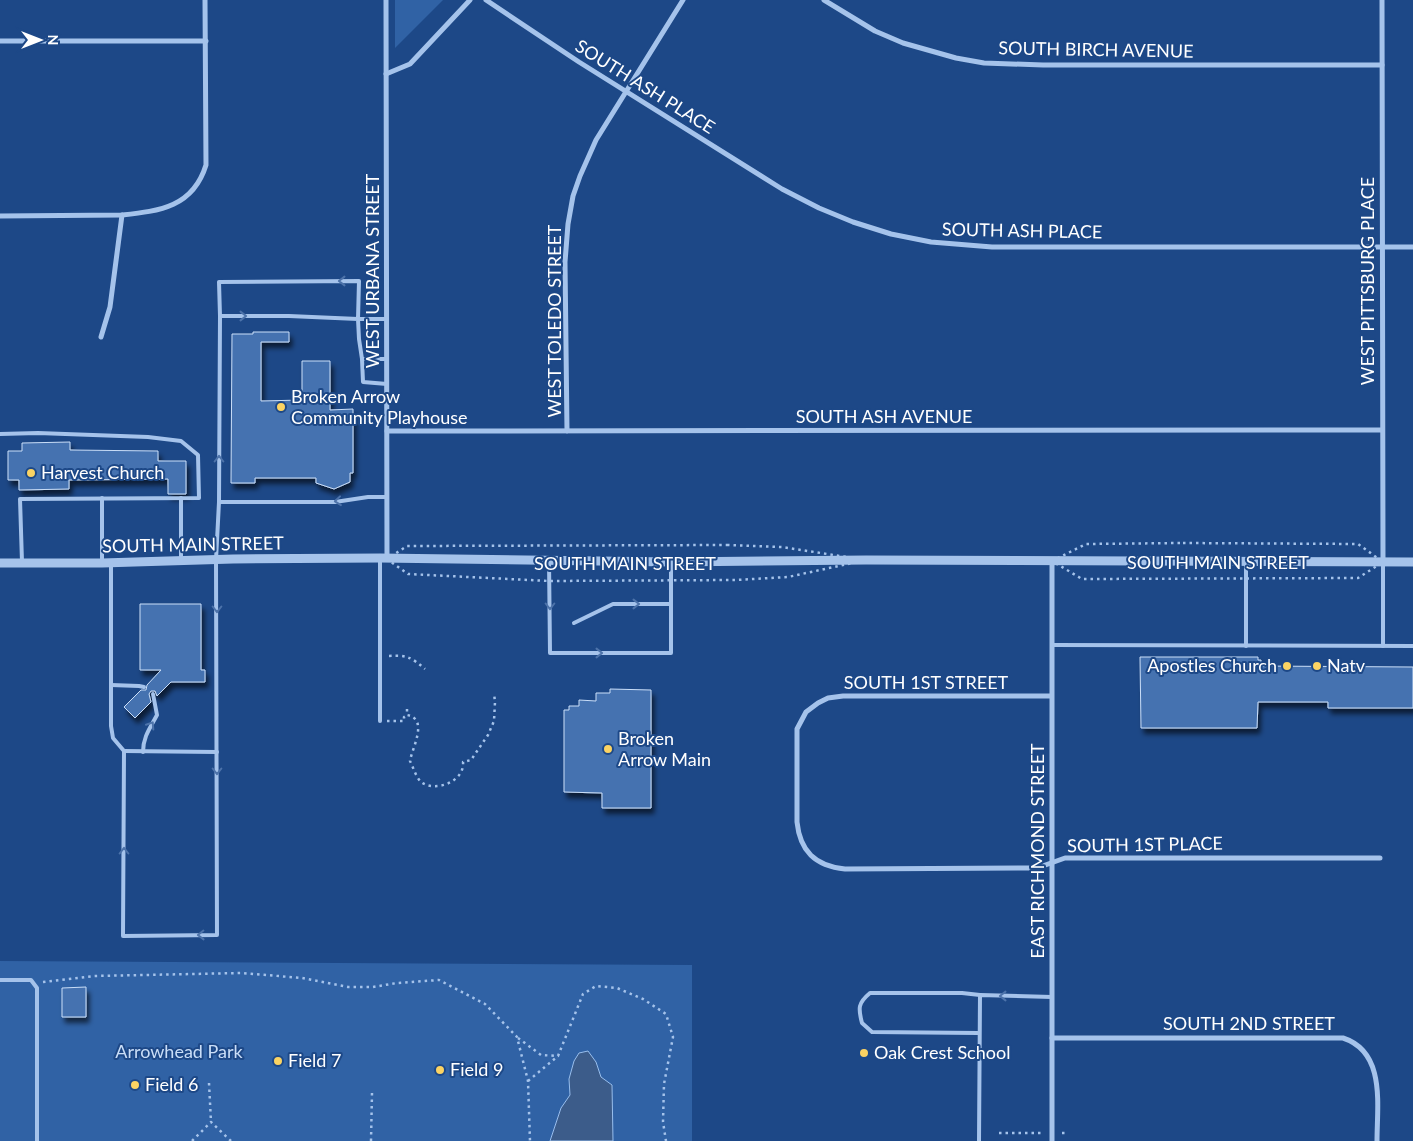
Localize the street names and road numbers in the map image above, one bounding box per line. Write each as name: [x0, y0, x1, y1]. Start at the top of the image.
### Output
street label: SOUTH ASH PLACE: [572, 34, 719, 138]
street label: SOUTH BIRCH AVENUE: [998, 36, 1194, 62]
street label: WEST URBANA STREET: [361, 173, 383, 368]
street label: WEST PITTSBURG PLACE: [1356, 177, 1378, 385]
street label: SOUTH ASH PLACE: [942, 218, 1102, 242]
street label: WEST TOLEDO STREET: [543, 224, 565, 417]
street label: SOUTH ASH AVENUE: [796, 405, 972, 427]
street label: SOUTH MAIN STREET: [102, 531, 284, 557]
street label: SOUTH MAIN STREET: [1127, 551, 1309, 573]
street label: SOUTH MAIN STREET: [534, 552, 716, 574]
street label: SOUTH 1ST STREET: [844, 671, 1009, 693]
street label: EAST RICHMOND STREET: [1026, 743, 1048, 959]
street label: SOUTH 1ST PLACE: [1067, 832, 1223, 856]
street label: SOUTH 2ND STREET: [1163, 1012, 1335, 1034]

